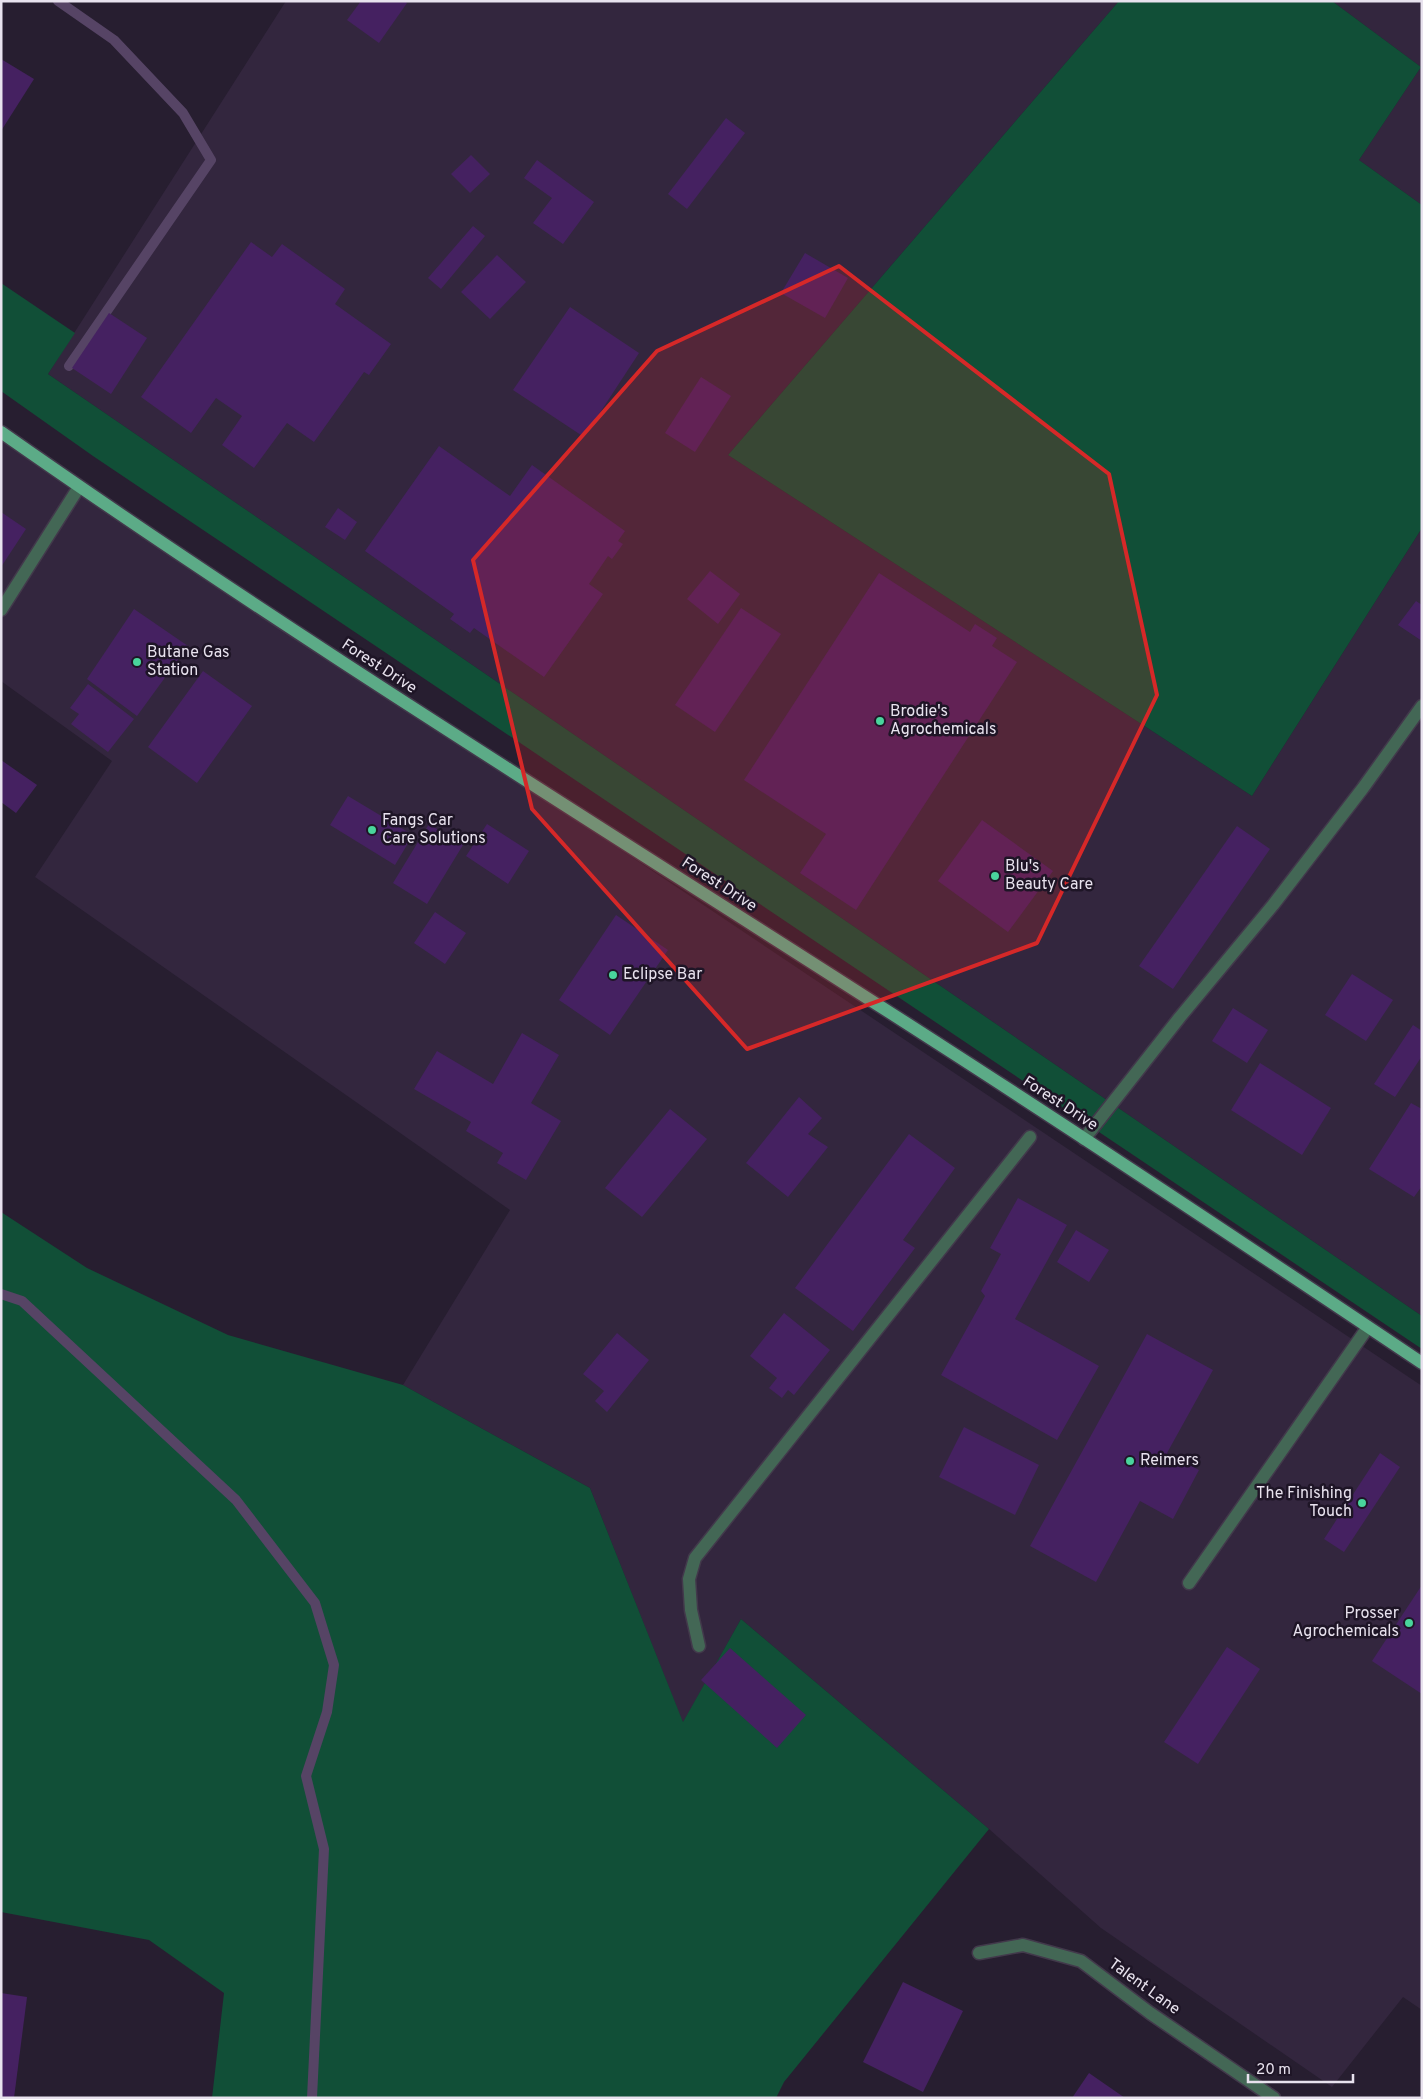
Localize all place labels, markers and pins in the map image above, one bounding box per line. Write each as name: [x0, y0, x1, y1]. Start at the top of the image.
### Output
place label: Butane Gas Station: [147, 643, 230, 681]
marker: Butane Gas Station: [131, 656, 143, 668]
place label: Brodie's Agrochemicals: [890, 702, 996, 740]
marker: Brodie's Agrochemicals: [874, 715, 886, 727]
place label: Fangs Car Care Solutions: [382, 811, 486, 849]
marker: Fangs Car Care Solutions: [366, 824, 378, 836]
place label: Blu's Beauty Care: [1005, 857, 1093, 895]
marker: Blu's Beauty Care: [989, 870, 1001, 882]
place label: Eclipse Bar: [623, 965, 702, 985]
marker: Eclipse Bar: [607, 969, 619, 981]
place label: Reimers: [1140, 1451, 1199, 1471]
marker: Reimers: [1124, 1455, 1136, 1467]
place label: The Finishing Touch: [1256, 1484, 1352, 1522]
marker: The Finishing Touch: [1356, 1497, 1368, 1509]
place label: Prosser Agrochemicals: [1293, 1604, 1399, 1642]
marker: Prosser Agrochemicals: [1403, 1617, 1415, 1629]

